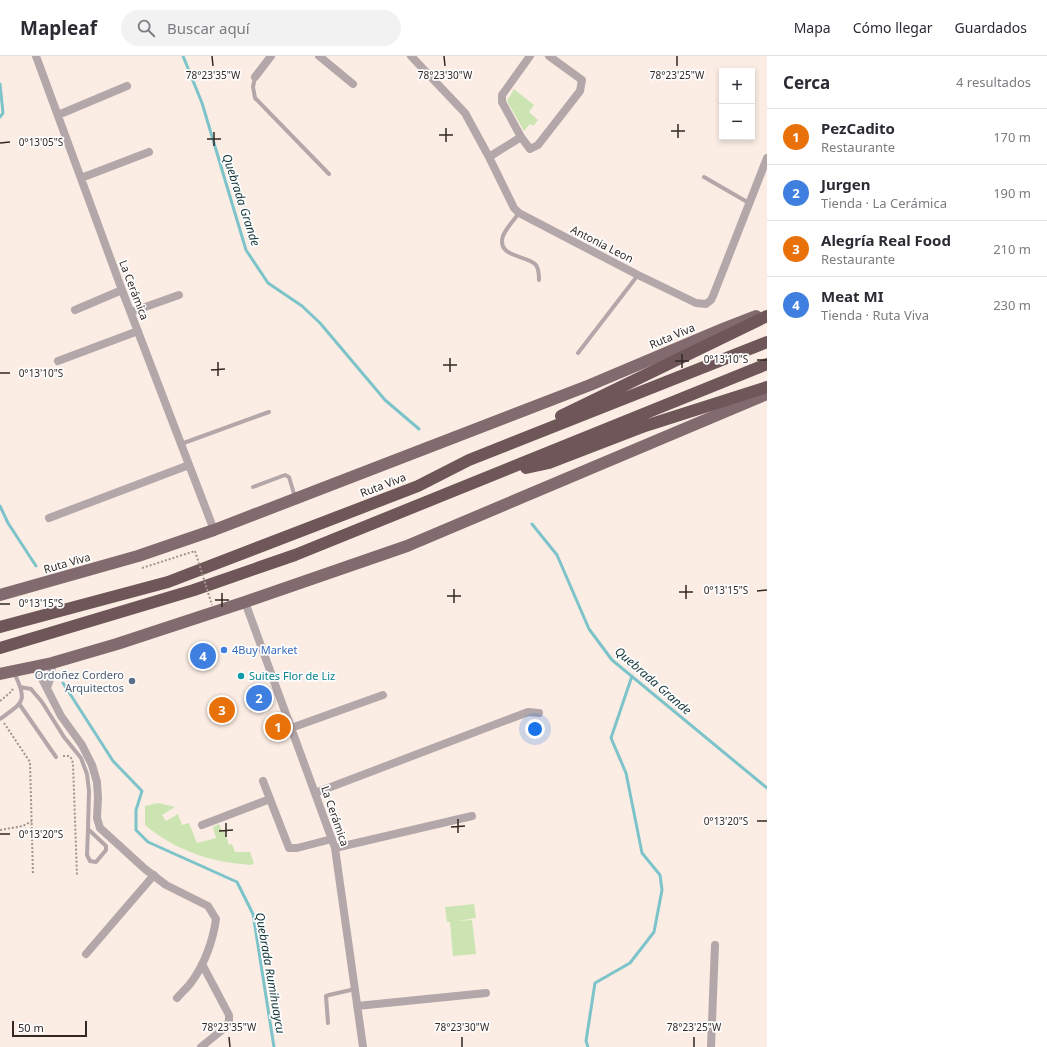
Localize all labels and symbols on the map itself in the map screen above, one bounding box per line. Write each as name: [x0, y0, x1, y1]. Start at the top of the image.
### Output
text: 78°23'35"W: [186, 68, 241, 82]
text: 78°23'30"W: [418, 68, 473, 82]
text: 78°23'25"W: [650, 68, 705, 82]
text: 0°13'05"S: [19, 135, 64, 149]
water label: Quebrada Grande: [219, 151, 264, 248]
street label: Antonia Leon: [568, 221, 636, 266]
street label: La Cerámica: [116, 258, 153, 322]
street label: Ruta Viva: [647, 319, 697, 352]
text: 0°13'10"S: [704, 352, 749, 366]
text: 0°13'10"S: [19, 366, 64, 380]
street label: Ruta Viva: [358, 469, 408, 500]
street label: Ruta Viva: [42, 549, 92, 576]
text: 0°13'15"S: [704, 583, 749, 597]
text: 0°13'15"S: [19, 596, 64, 610]
pin: 4: [190, 641, 216, 671]
place label: 4Buy Market: [232, 642, 297, 657]
water label: Quebrada Grande: [611, 643, 695, 719]
marker: 4Buy Market: [219, 645, 229, 655]
place label: Ordoñez Cordero Arquitectos: [35, 667, 124, 695]
place label: Suites Flor de Liz: [249, 668, 335, 683]
marker: Suites Flor de Liz: [236, 671, 246, 681]
marker: Ordoñez Cordero Arquitectos: [127, 676, 137, 686]
pin: 2: [246, 683, 272, 713]
pin: 3: [209, 695, 235, 725]
pin: 1: [265, 712, 291, 742]
your location: [525, 719, 545, 739]
street label: La Cerámica: [318, 784, 353, 848]
text: 0°13'20"S: [704, 814, 749, 828]
text: 0°13'20"S: [19, 827, 64, 841]
water label: Quebrada Rumihuaycu: [251, 911, 290, 1035]
scale bar: [12, 1019, 87, 1038]
text: 78°23'35"W: [202, 1020, 257, 1034]
text: 78°23'30"W: [435, 1020, 490, 1034]
text: 78°23'25"W: [667, 1020, 722, 1034]

